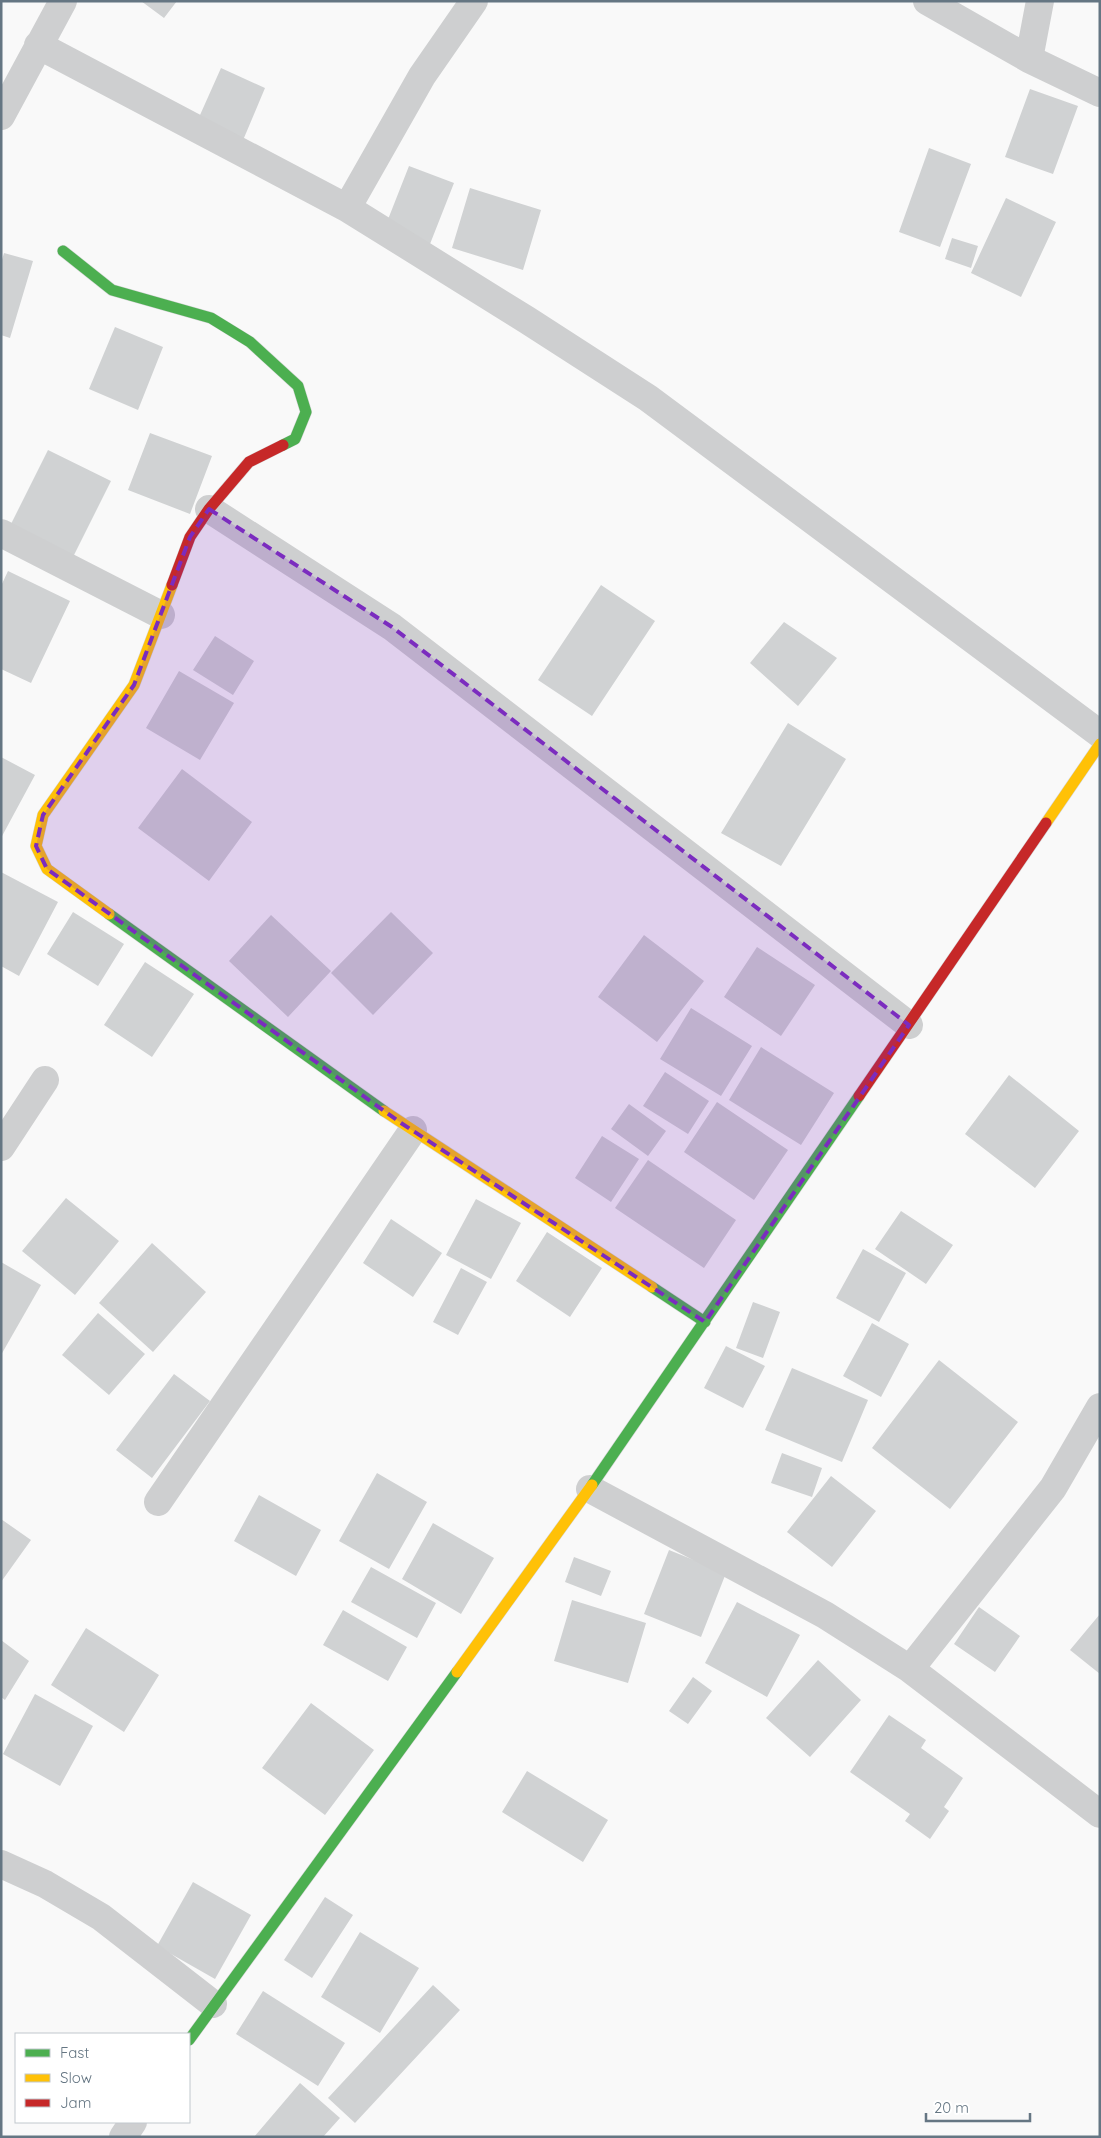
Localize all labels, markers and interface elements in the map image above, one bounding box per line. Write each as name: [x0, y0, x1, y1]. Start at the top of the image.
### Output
legend: [15, 2033, 190, 2123]
text: Fast: [60, 2043, 89, 2062]
text: Slow: [60, 2068, 92, 2087]
scale bar: [926, 2090, 1030, 2122]
text: Jam: [60, 2093, 91, 2112]
text: 20 m: [934, 2098, 969, 2117]

